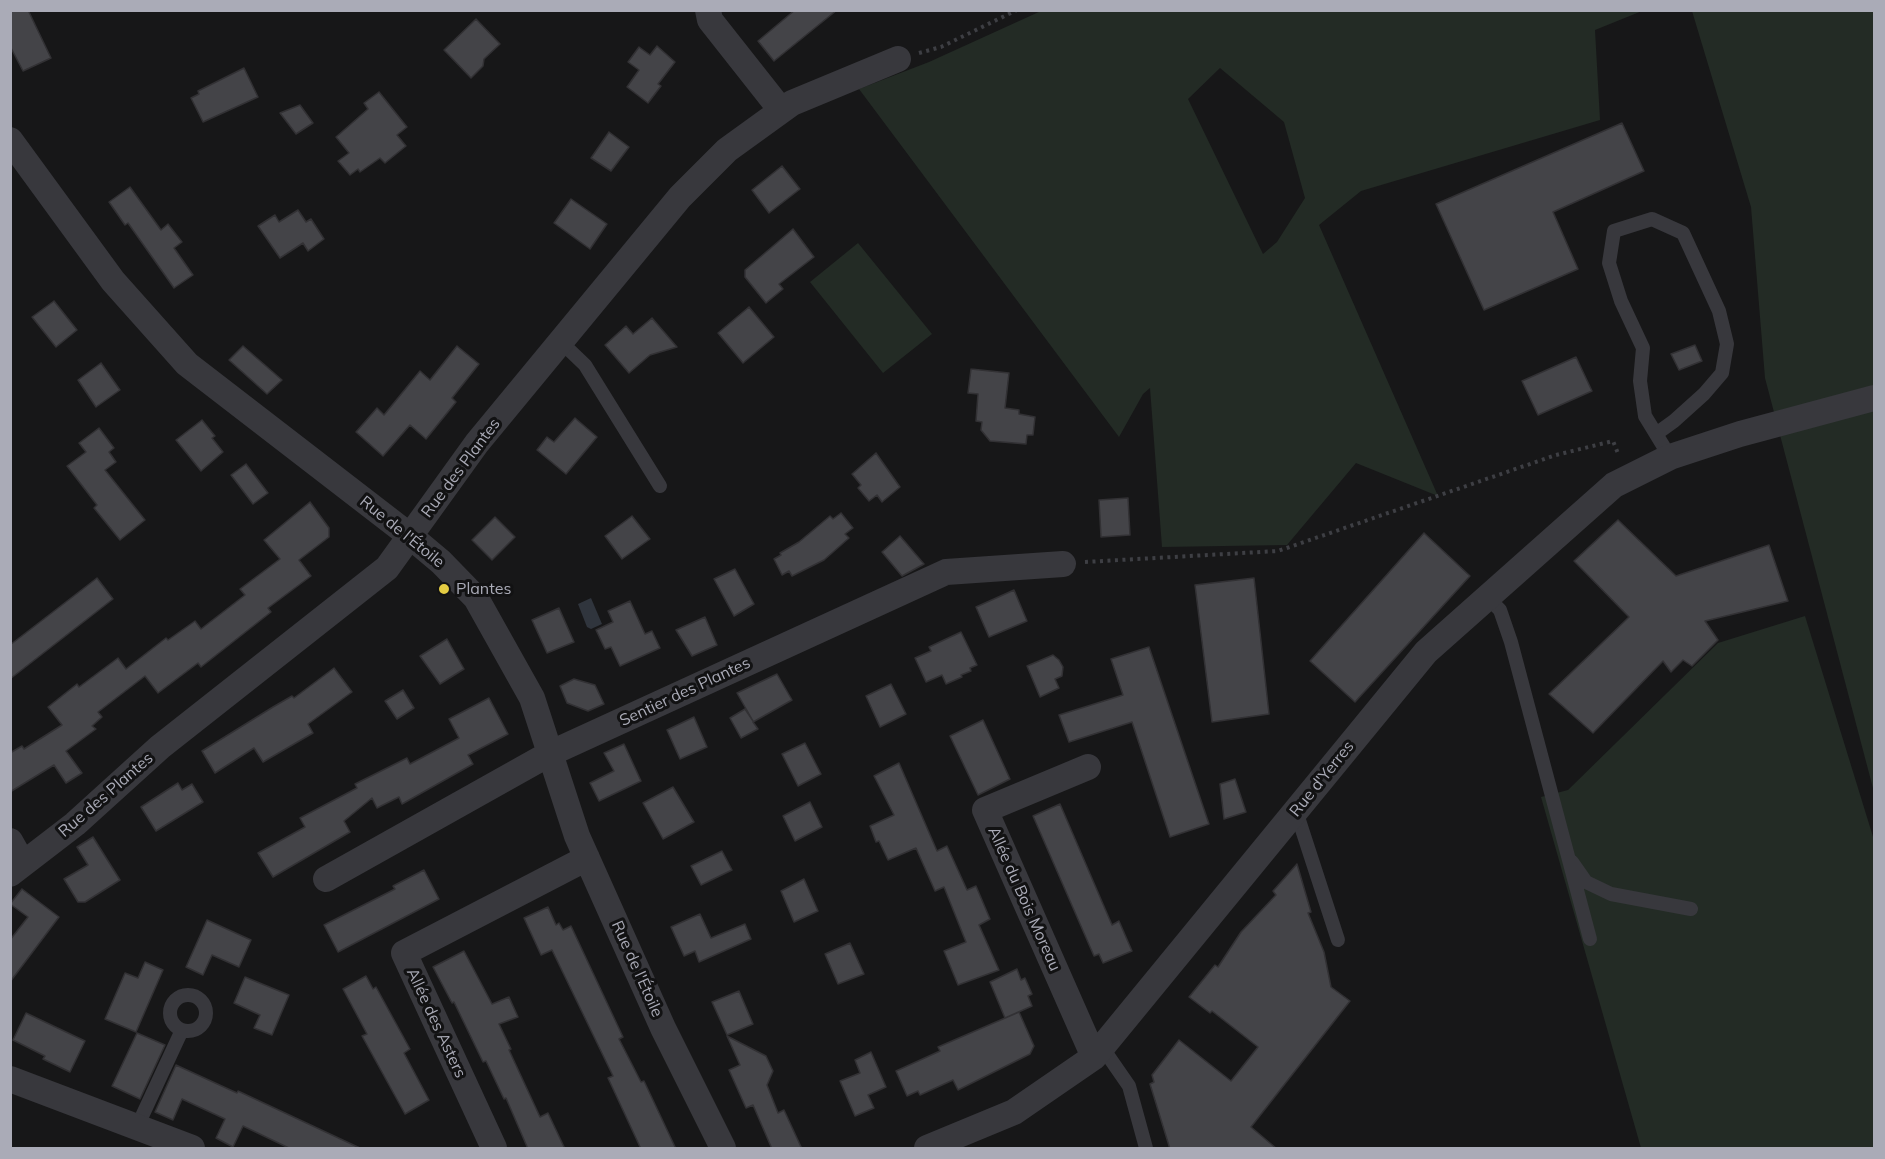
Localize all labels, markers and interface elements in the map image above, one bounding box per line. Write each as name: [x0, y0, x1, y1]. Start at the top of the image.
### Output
street label: Rue des Plantes: [418, 415, 504, 521]
street label: Rue de l'Étoile: [356, 492, 448, 572]
place label: Plantes: [456, 579, 511, 599]
marker: Plantes: [437, 582, 451, 596]
street label: Sentier des Plantes: [617, 653, 753, 731]
street label: Rue d'Yerres: [1286, 737, 1358, 821]
street label: Rue des Plantes: [55, 749, 157, 841]
street label: Allée du Bois Moreau: [984, 824, 1064, 974]
street label: Rue de l'Étoile: [607, 918, 667, 1020]
street label: Allée des Asters: [402, 965, 470, 1081]

